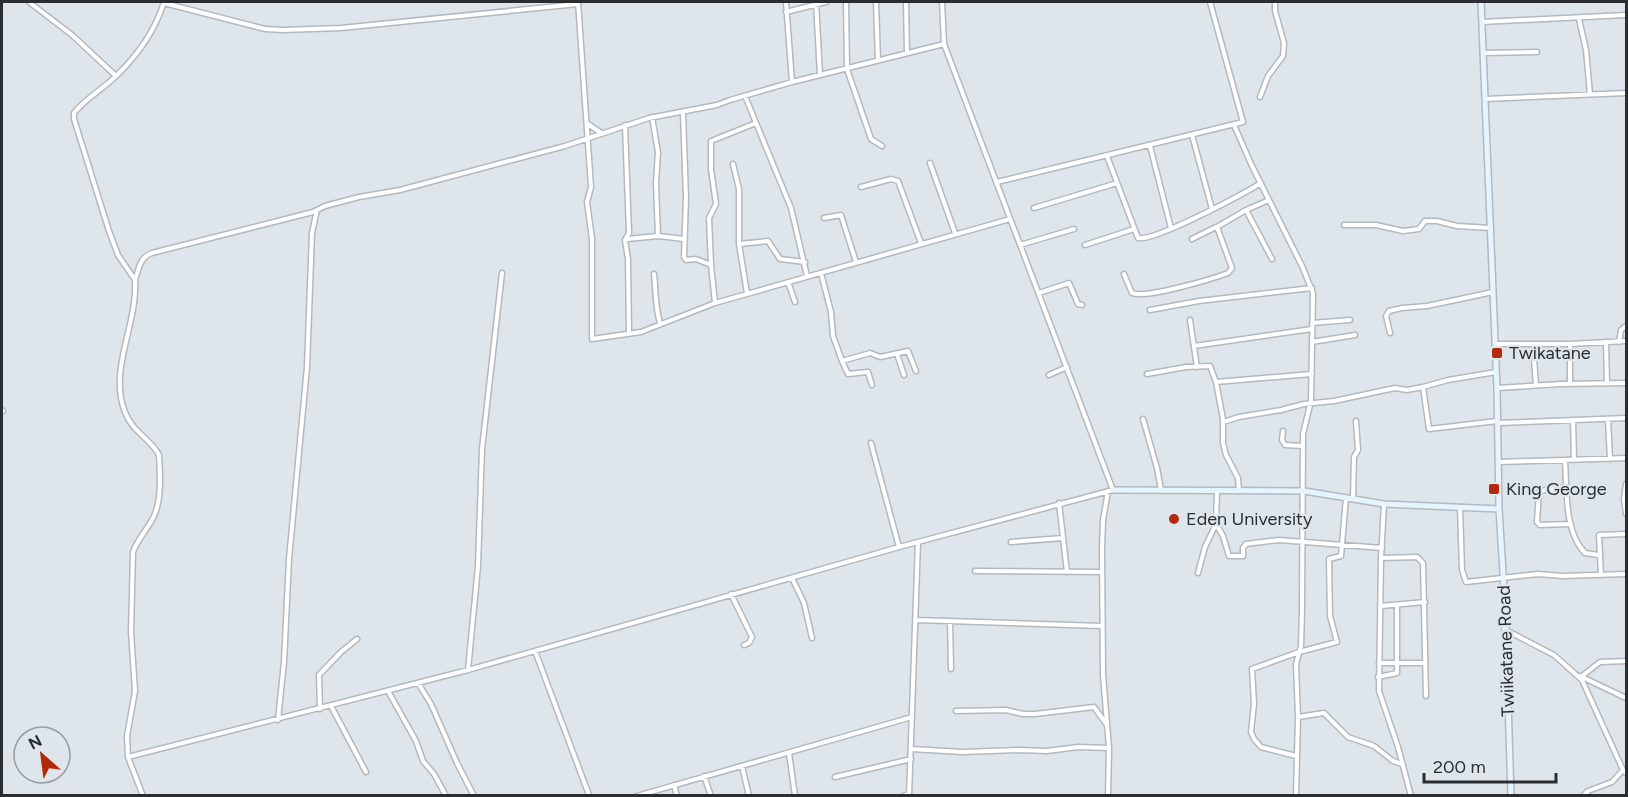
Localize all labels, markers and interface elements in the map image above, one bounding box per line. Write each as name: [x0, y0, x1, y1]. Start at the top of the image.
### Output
place label: Twikatane: [1509, 342, 1591, 364]
marker: Twikatane: [1490, 346, 1504, 360]
place label: King George: [1506, 478, 1607, 500]
marker: King George: [1487, 482, 1501, 496]
place label: Eden University: [1186, 508, 1313, 530]
marker: Eden University: [1167, 512, 1181, 526]
street label: Twiikatane Road: [1493, 585, 1519, 717]
north arrow: [12, 725, 72, 785]
text: N: [25, 731, 45, 753]
scale bar: [1424, 746, 1556, 784]
text: 200 m: [1433, 756, 1486, 778]

